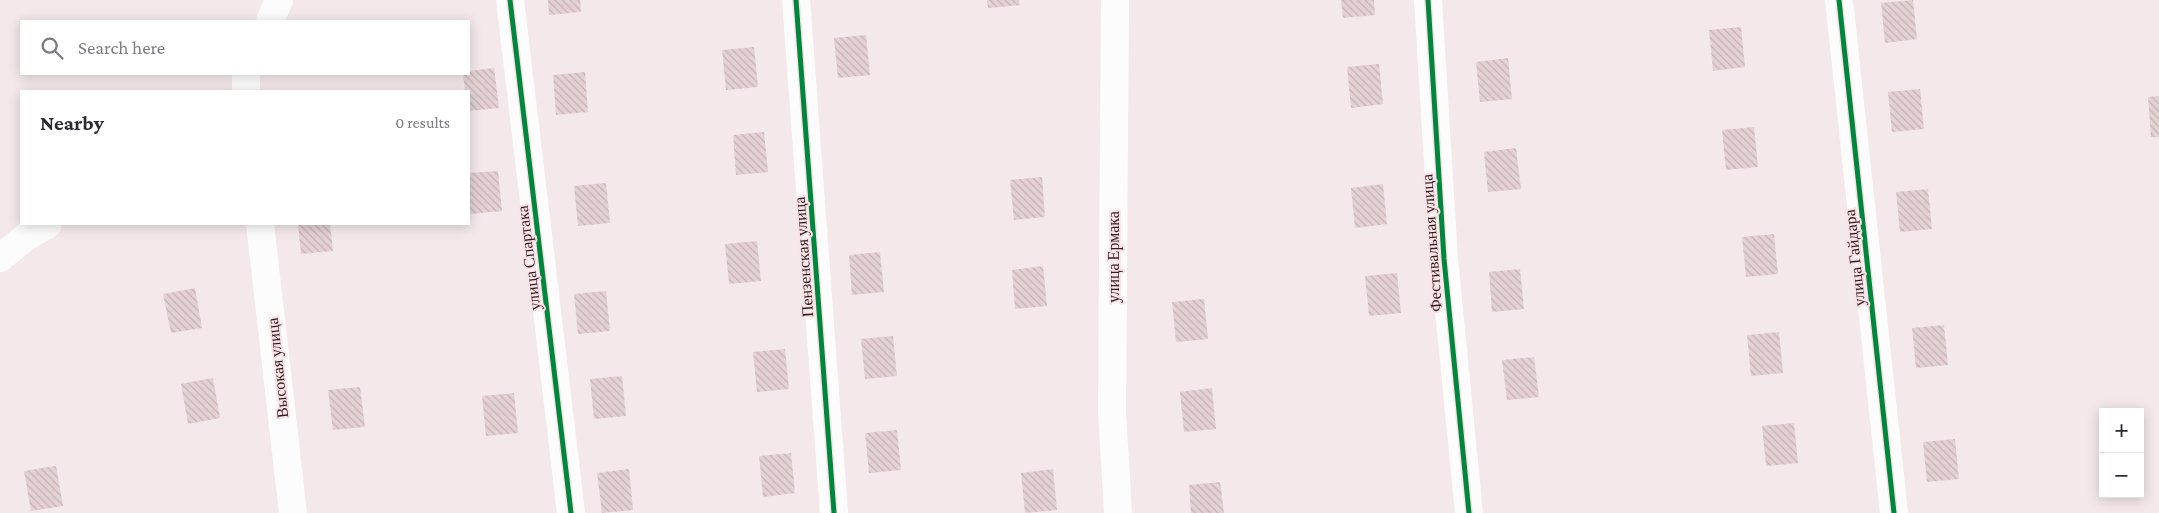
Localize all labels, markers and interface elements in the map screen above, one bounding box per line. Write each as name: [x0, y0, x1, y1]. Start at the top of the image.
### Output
search box: [20, 20, 470, 75]
icon: search: [38, 34, 66, 62]
text: Search here: [78, 37, 165, 58]
text: Nearby: [40, 111, 104, 135]
text: 0 results: [395, 114, 450, 131]
street label: Фестивальная улица: [1418, 173, 1446, 312]
street label: Пензенская улица: [791, 196, 817, 318]
street label: улица Спартака: [514, 204, 544, 311]
street label: улица Гайдара: [1841, 209, 1869, 307]
street label: улица Ермака: [1105, 211, 1123, 303]
street label: Высокая улица: [264, 317, 292, 419]
map controls: [2099, 408, 2144, 498]
button: +: [2099, 408, 2144, 453]
button: −: [2099, 453, 2144, 498]

